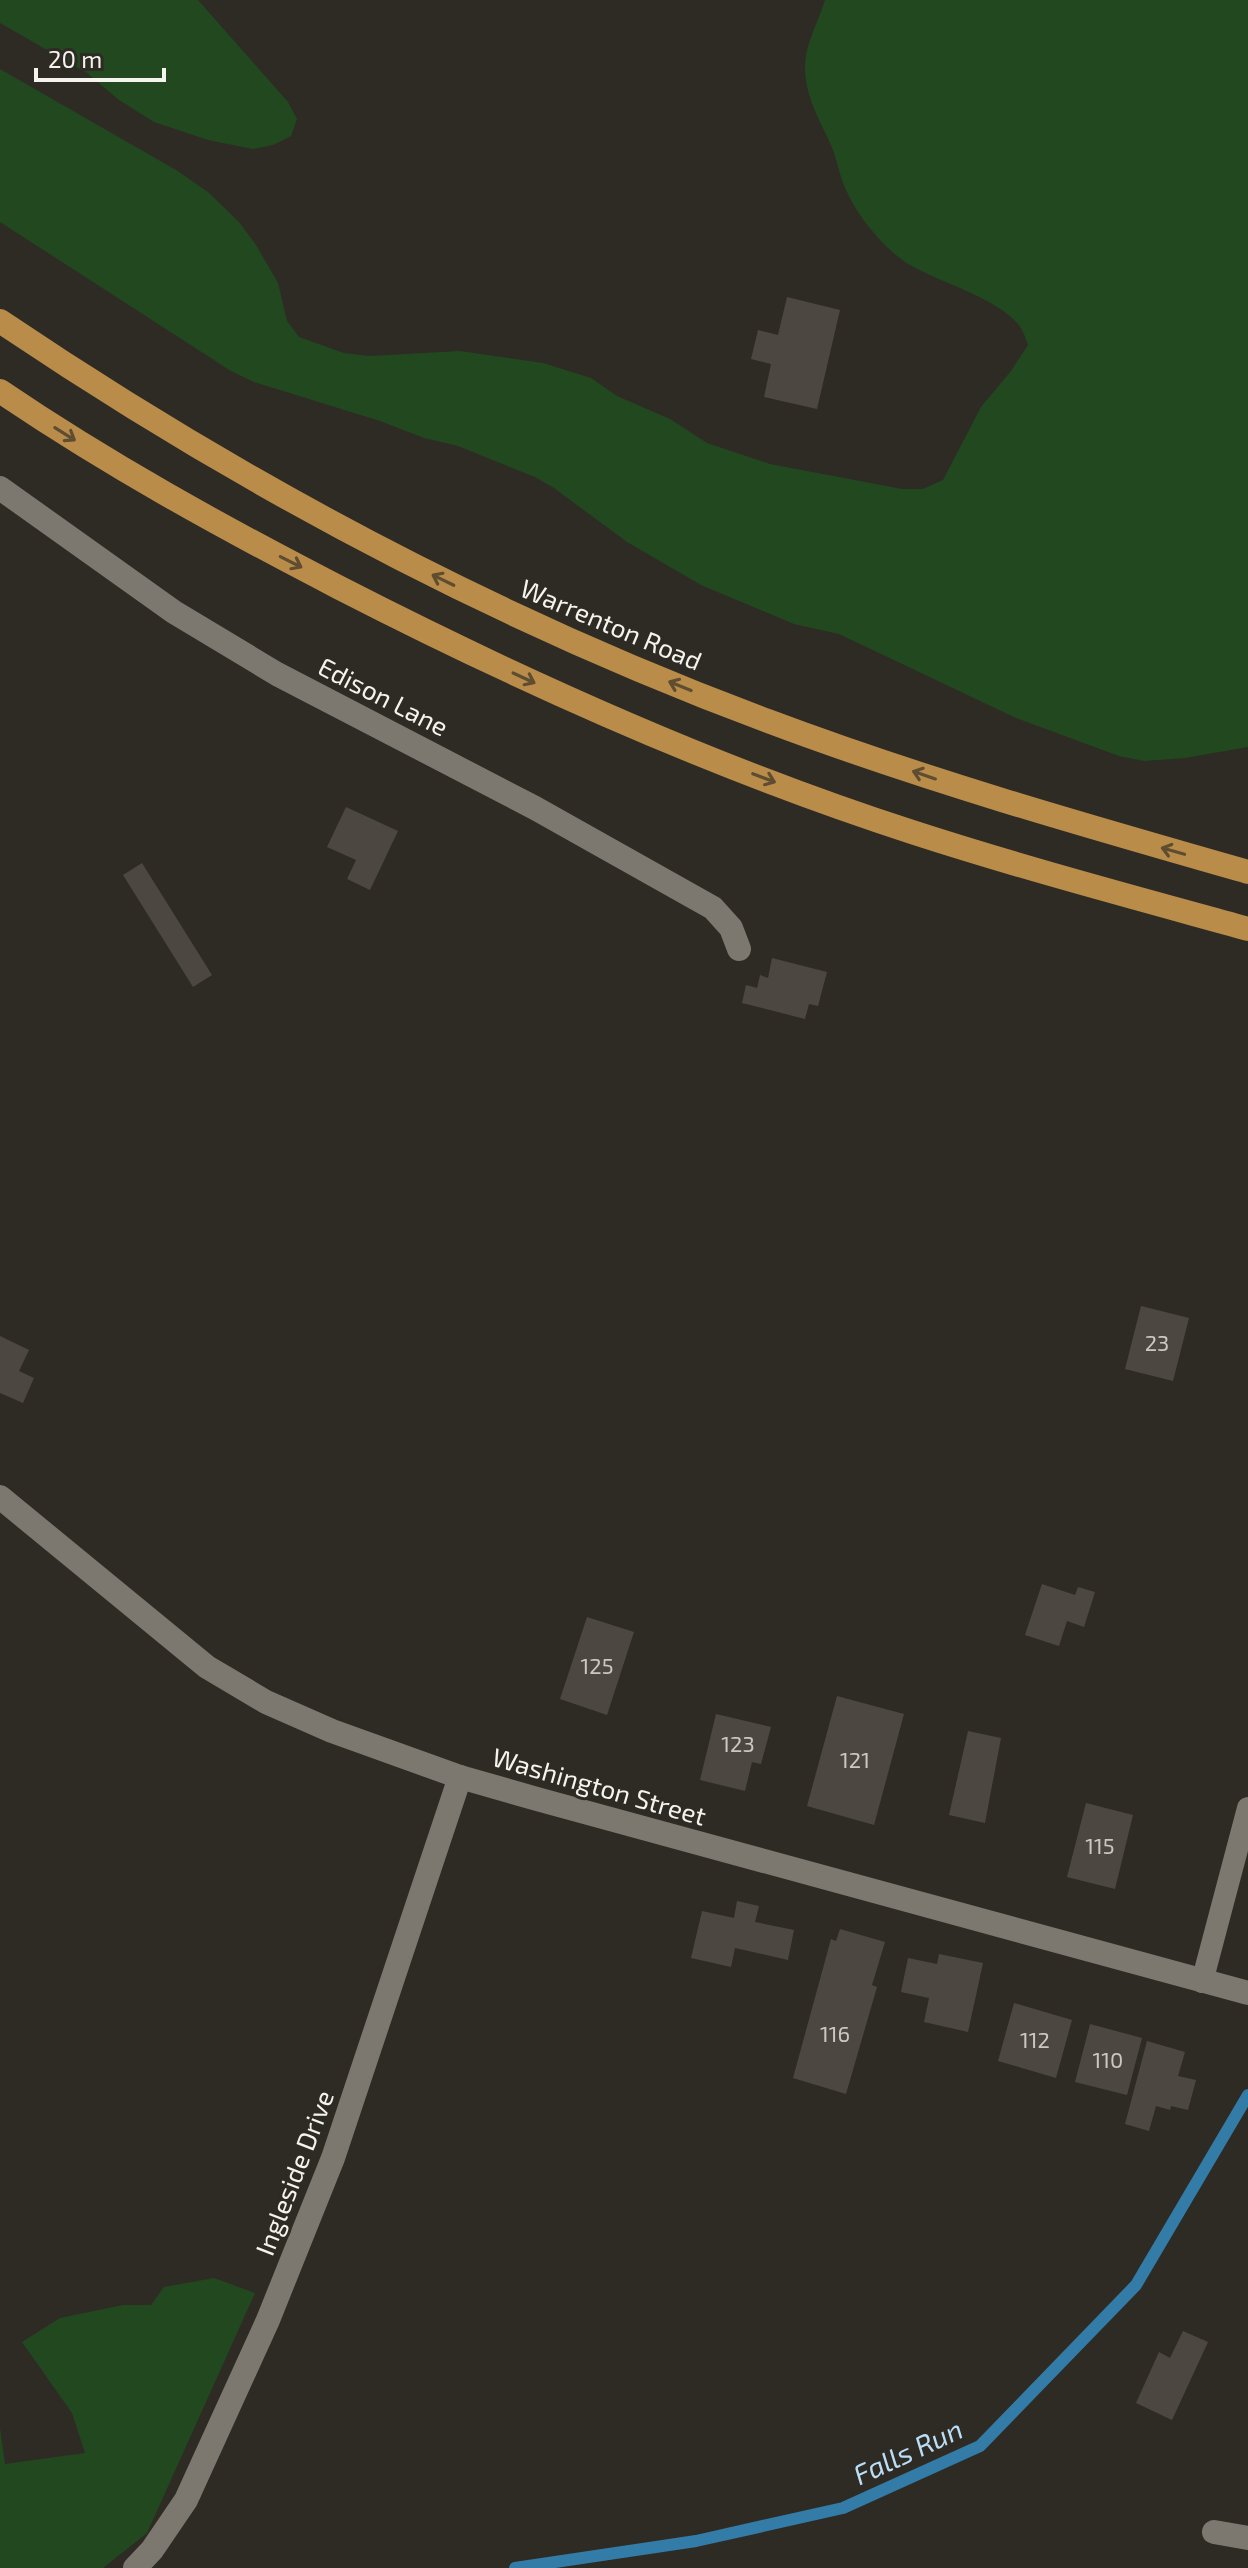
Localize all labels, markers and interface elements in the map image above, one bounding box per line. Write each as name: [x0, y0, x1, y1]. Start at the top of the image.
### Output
scale bar: [36, 32, 164, 82]
text: 20 m: [48, 44, 102, 73]
one-way arrow: [54, 425, 76, 442]
one-way arrow: [279, 555, 303, 571]
one-way arrow: [431, 572, 455, 587]
street label: Warrenton Road: [516, 572, 707, 676]
street label: Edison Lane: [314, 650, 454, 742]
one-way arrow: [512, 671, 536, 686]
one-way arrow: [668, 678, 693, 693]
one-way arrow: [912, 767, 937, 782]
one-way arrow: [751, 772, 776, 786]
one-way arrow: [1160, 842, 1186, 857]
house number: 23: [1145, 1329, 1169, 1355]
house number: 125: [581, 1652, 613, 1678]
house number: 123: [721, 1730, 755, 1756]
street label: Washington Street: [489, 1740, 710, 1831]
house number: 121: [840, 1746, 870, 1772]
house number: 115: [1085, 1832, 1115, 1858]
house number: 116: [820, 2020, 850, 2046]
house number: 112: [1020, 2026, 1050, 2052]
house number: 110: [1093, 2046, 1123, 2072]
street label: Ingleside Drive: [248, 2086, 339, 2259]
water label: Falls Run: [847, 2411, 968, 2491]

